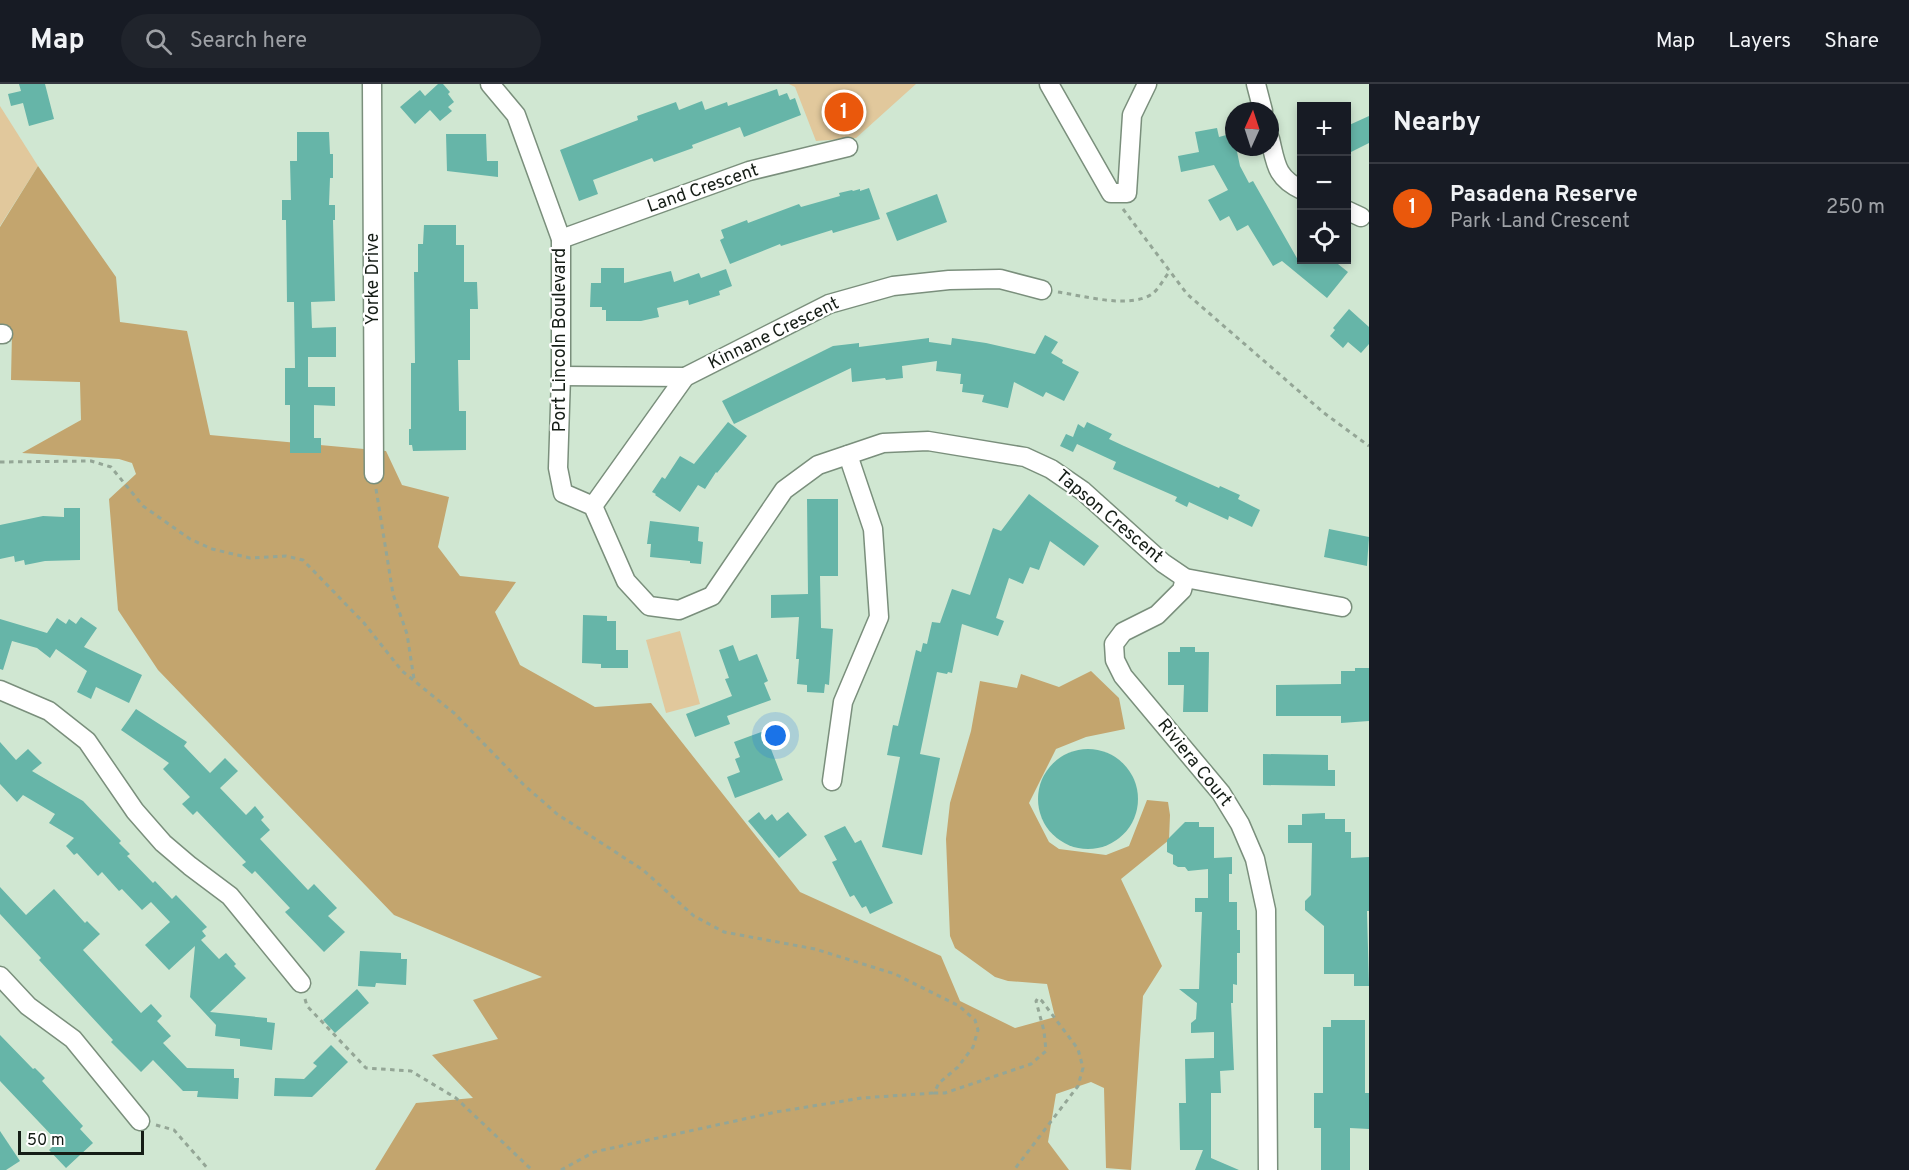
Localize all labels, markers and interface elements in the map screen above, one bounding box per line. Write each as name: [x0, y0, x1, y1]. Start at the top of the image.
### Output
search box: [121, 14, 541, 68]
text: Map: [30, 23, 85, 59]
icon: search: [142, 25, 175, 58]
text: Search here: [190, 28, 307, 55]
text: Map: [1656, 28, 1695, 55]
text: Layers: [1728, 28, 1791, 55]
text: Share: [1824, 28, 1879, 55]
pin: 1: [824, 90, 864, 135]
north arrow: [1225, 102, 1279, 156]
map controls: [1297, 102, 1351, 264]
button: +: [1297, 102, 1351, 156]
text: Nearby: [1393, 107, 1481, 140]
button: −: [1297, 156, 1351, 210]
street label: Land Crescent: [644, 159, 762, 219]
text: Pasadena Reserve: [1450, 182, 1638, 209]
text: 1: [1409, 195, 1417, 221]
text: 250 m: [1826, 195, 1885, 221]
text: Park · Land Crescent: [1450, 209, 1630, 235]
button: locate: [1297, 210, 1351, 264]
street label: Yorke Drive: [362, 233, 385, 325]
street label: Port Lincoln Boulevard: [549, 248, 572, 432]
street label: Kinnane Crescent: [705, 292, 843, 376]
street label: Tapson Crescent: [1051, 465, 1167, 569]
street label: Riviera Court: [1152, 714, 1236, 812]
your location: [761, 721, 790, 750]
scale bar: [18, 1128, 144, 1156]
text: 50 m: [27, 1131, 65, 1151]

